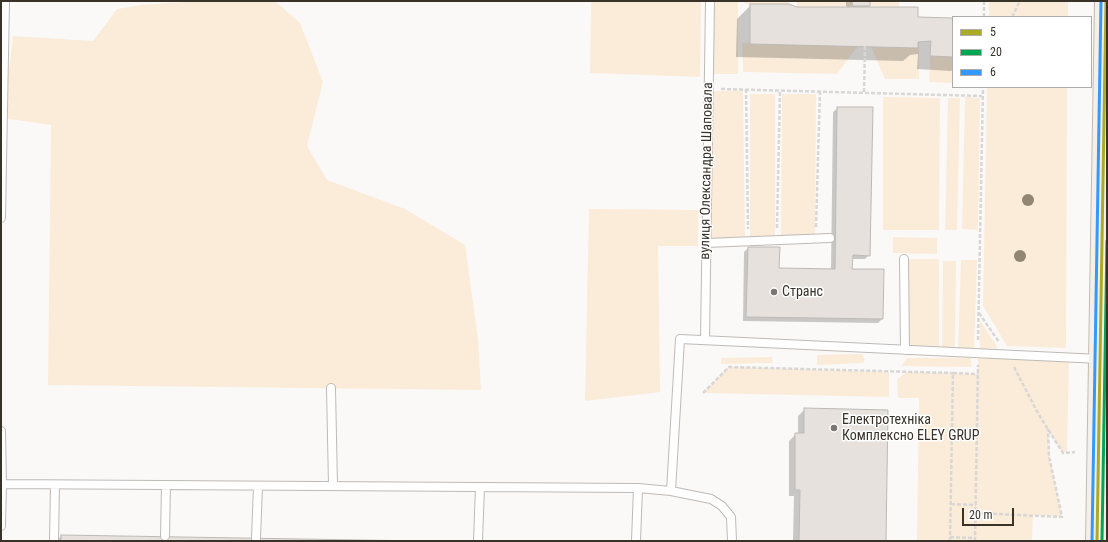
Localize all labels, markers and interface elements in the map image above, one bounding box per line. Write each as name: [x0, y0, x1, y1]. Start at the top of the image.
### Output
legend: [952, 16, 1092, 88]
text: 5: [990, 25, 996, 39]
text: 20: [990, 45, 1002, 59]
text: 6: [990, 65, 996, 79]
street label: вулиця Олександра Шаповала: [697, 82, 717, 260]
place label: Странс: [782, 284, 823, 300]
marker: Странс: [769, 287, 779, 297]
place label: Електротехніка Комплексно ELEY GRUP: [842, 412, 979, 444]
marker: Електротехніка Комплексно ELEY GRUP: [829, 423, 839, 433]
scale bar: [964, 500, 1016, 526]
text: 20 m: [969, 508, 993, 522]

